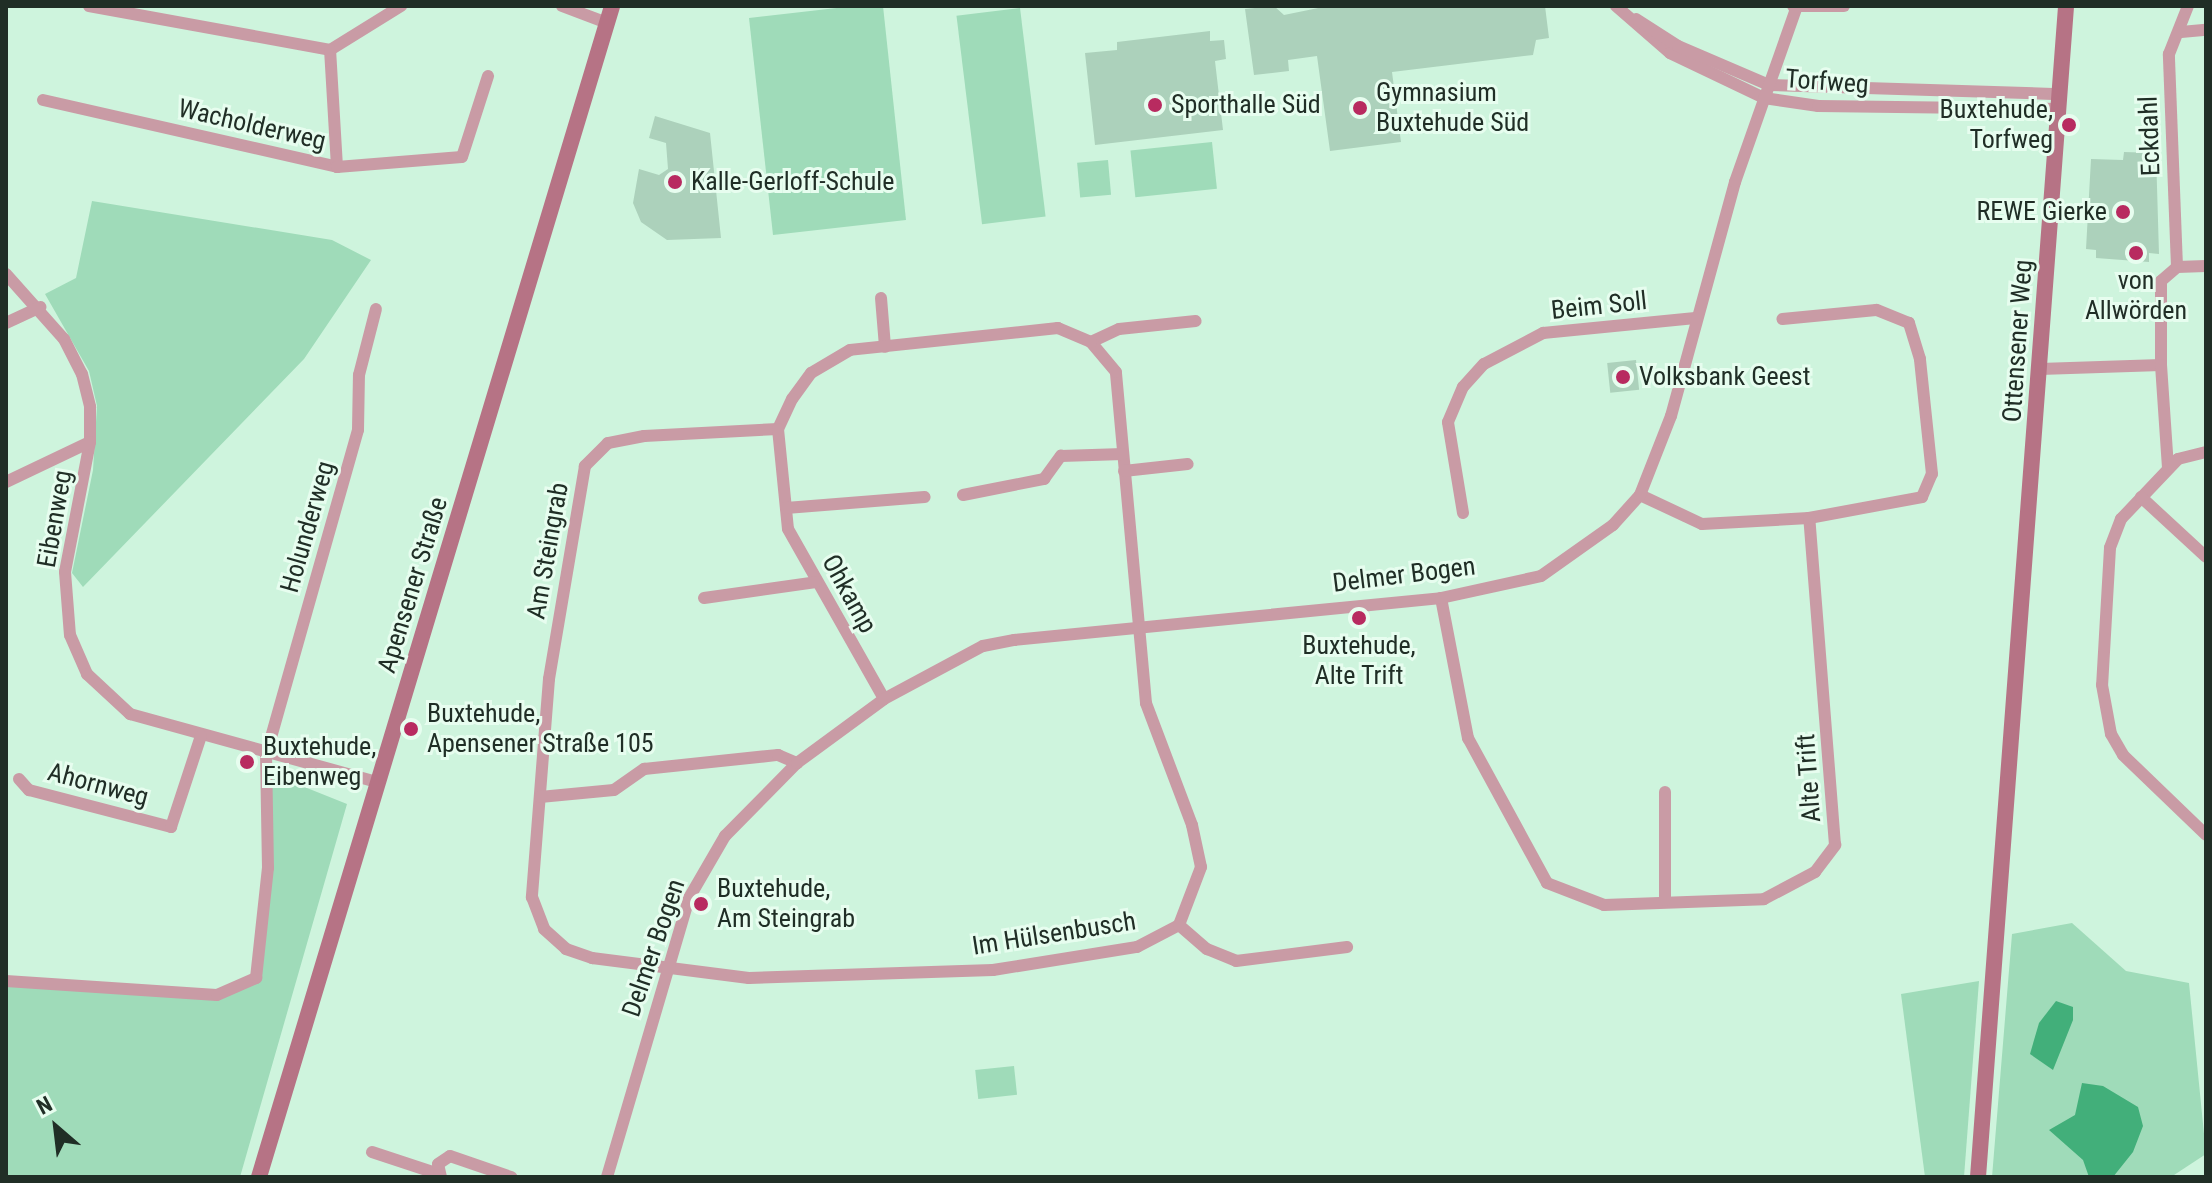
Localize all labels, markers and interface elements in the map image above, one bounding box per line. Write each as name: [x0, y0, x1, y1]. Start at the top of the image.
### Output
street label: Torfweg: [1784, 64, 1870, 100]
place label: Gymnasium Buxtehude Süd: [1376, 77, 1529, 138]
place label: Sporthalle Süd: [1171, 89, 1321, 121]
street label: Wacholderweg: [175, 93, 329, 157]
place label: Buxtehude, Torfweg: [1940, 94, 2053, 156]
street label: Eckdahl: [2133, 95, 2167, 177]
marker: Sporthalle Süd: [1146, 96, 1164, 114]
marker: Gymnasium Buxtehude Süd: [1351, 99, 1369, 117]
marker: Buxtehude, Torfweg: [2060, 116, 2078, 134]
place label: Kalle-Gerloff-Schule: [691, 166, 894, 198]
marker: Kalle-Gerloff-Schule: [666, 173, 684, 191]
place label: REWE Gierke: [1976, 196, 2107, 228]
marker: REWE Gierke: [2114, 203, 2132, 221]
marker: von Allwörden: [2127, 244, 2145, 262]
street label: Ottensener Weg: [1997, 259, 2039, 423]
place label: von Allwörden: [2085, 265, 2187, 326]
street label: Beim Soll: [1549, 285, 1649, 327]
place label: Volksbank Geest: [1639, 361, 1810, 393]
marker: Volksbank Geest: [1614, 368, 1632, 386]
street label: Holunderweg: [274, 458, 342, 596]
street label: Eibenweg: [31, 468, 79, 570]
street label: Am Steingrab: [521, 480, 575, 622]
street label: Apensener Straße: [371, 493, 455, 677]
street label: Ohkamp: [815, 549, 883, 639]
street label: Delmer Bogen: [1331, 551, 1477, 599]
marker: Buxtehude, Alte Trift: [1350, 609, 1368, 627]
place label: Buxtehude, Alte Trift: [1302, 630, 1416, 692]
place label: Buxtehude, Apensener Straße 105: [427, 698, 654, 760]
marker: Buxtehude, Apensener Straße 105: [402, 720, 420, 738]
place label: Buxtehude, Eibenweg: [263, 731, 376, 792]
street label: Alte Trift: [1790, 732, 1828, 824]
marker: Buxtehude, Eibenweg: [238, 753, 256, 771]
street label: Ahornweg: [44, 757, 152, 813]
place label: Buxtehude, Am Steingrab: [717, 873, 855, 934]
street label: Delmer Bogen: [616, 875, 692, 1021]
marker: Buxtehude, Am Steingrab: [692, 895, 710, 913]
street label: Im Hülsenbusch: [970, 906, 1138, 962]
north arrow: [16, 1087, 96, 1167]
text: N: [33, 1091, 56, 1120]

